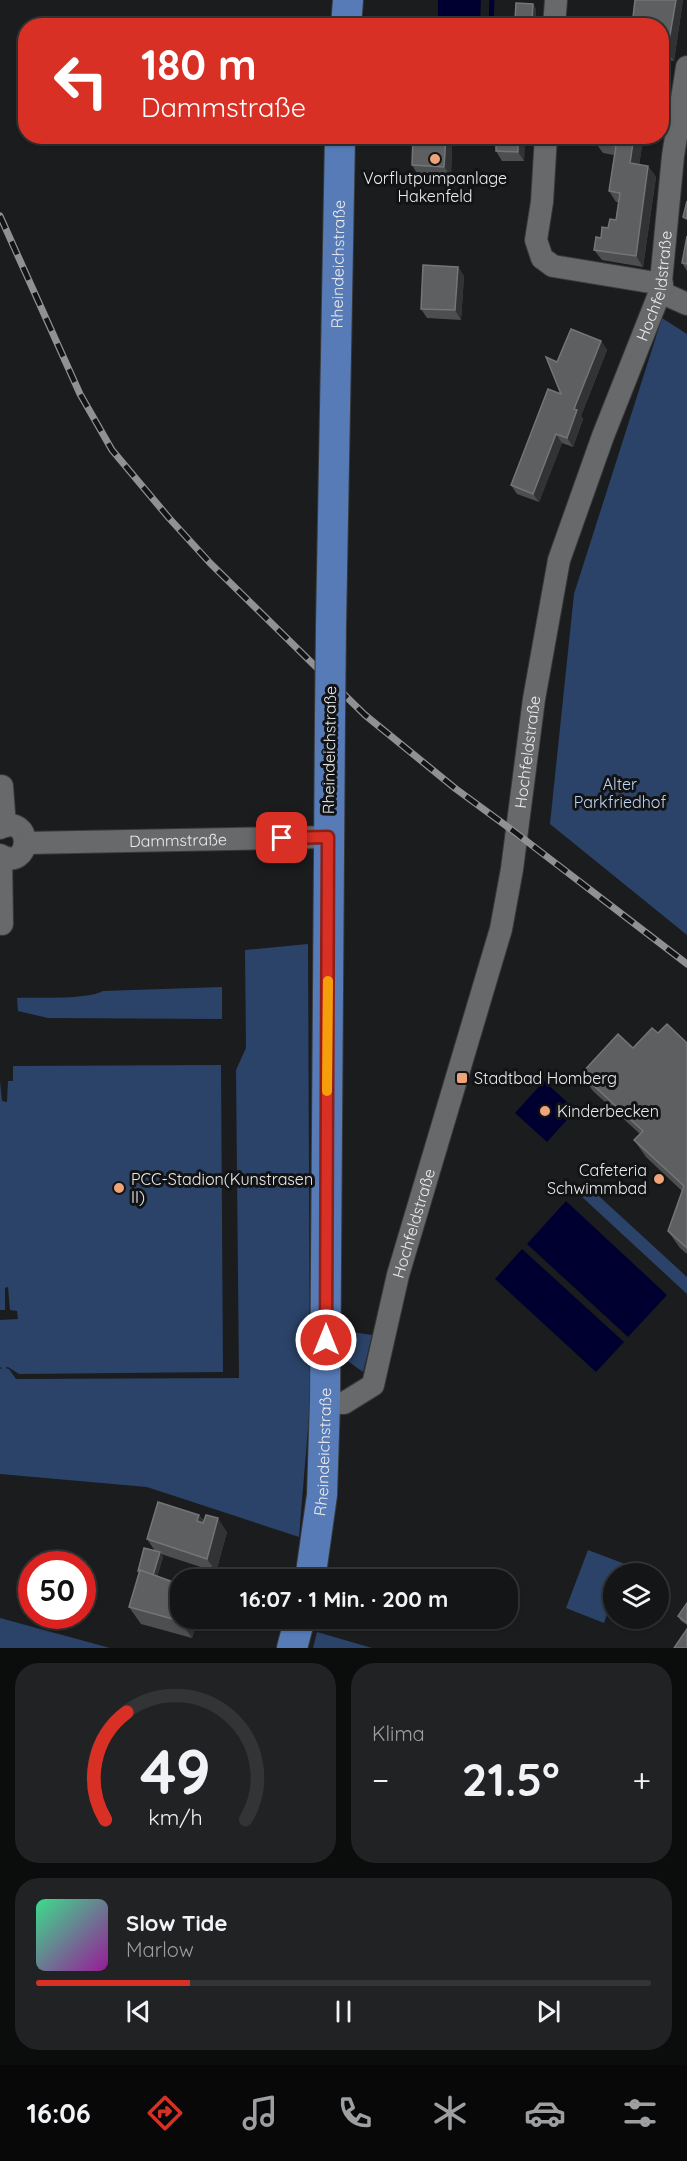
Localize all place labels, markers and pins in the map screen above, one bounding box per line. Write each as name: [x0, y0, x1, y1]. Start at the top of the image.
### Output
marker: Vorflutpumpanlage Hakenfeld: [428, 152, 442, 166]
place label: Vorflutpumpanlage Hakenfeld: [363, 168, 507, 206]
pin: [256, 812, 307, 863]
place label: Stadtbad Homberg: [474, 1068, 617, 1088]
marker: Stadtbad Homberg: [455, 1071, 469, 1085]
place label: Kinderbecken: [557, 1101, 659, 1121]
marker: Kinderbecken: [538, 1104, 552, 1118]
place label: Cafeteria Schwimmbad: [547, 1160, 647, 1198]
place label: PCC-Stadion(Kunstrasen II): [131, 1169, 313, 1207]
marker: Cafeteria Schwimmbad: [652, 1172, 666, 1186]
marker: PCC-Stadion(Kunstrasen II): [112, 1181, 126, 1195]

